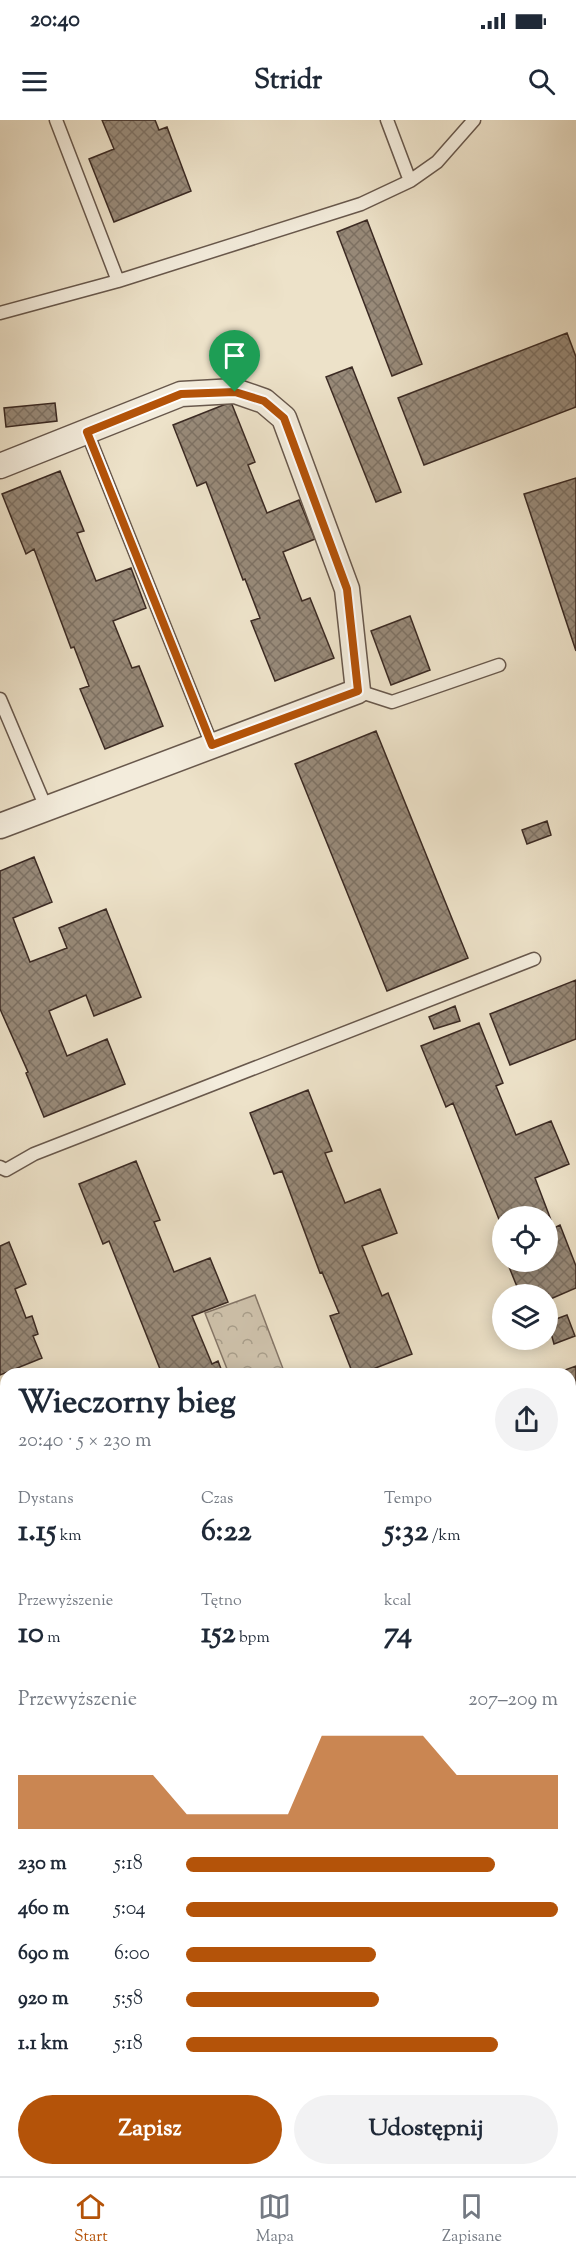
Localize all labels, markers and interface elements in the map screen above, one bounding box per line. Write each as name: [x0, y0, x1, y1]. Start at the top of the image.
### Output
text: 20:40: [30, 5, 80, 37]
text: Stridr: [254, 62, 322, 101]
icon: menu: [18, 65, 51, 98]
icon: search: [525, 65, 558, 98]
pin: [209, 330, 260, 392]
icon: arrive: [218, 339, 251, 372]
map controls: [492, 1206, 558, 1350]
button: locate: [492, 1206, 558, 1272]
button: layers: [492, 1284, 558, 1350]
text: Wieczorny bieg: [18, 1380, 236, 1428]
button: share: [495, 1388, 558, 1451]
text: 20:40 · 5 × 230 m: [18, 1427, 152, 1456]
text: Dystans: [18, 1488, 74, 1511]
text: Czas: [201, 1488, 233, 1511]
text: Tempo: [384, 1488, 432, 1511]
text: 1.15: [18, 1511, 56, 1554]
text: 6:22: [201, 1511, 252, 1554]
text: 5:32: [384, 1511, 428, 1554]
text: km: [56, 1525, 82, 1548]
text: /km: [428, 1525, 461, 1548]
text: Przewyższenie: [18, 1590, 113, 1613]
text: Tętno: [201, 1590, 242, 1613]
text: kcal: [384, 1590, 412, 1613]
text: 10: [18, 1613, 44, 1656]
text: 152: [201, 1613, 236, 1656]
text: 74: [384, 1613, 412, 1656]
text: m: [44, 1627, 60, 1650]
text: bpm: [236, 1627, 270, 1650]
text: Przewyższenie: [18, 1686, 137, 1715]
text: 207–209 m: [468, 1686, 558, 1715]
text: 230 m: [18, 1850, 67, 1879]
text: 5:18: [114, 1850, 143, 1879]
text: 460 m: [18, 1895, 69, 1924]
text: 5:04: [114, 1895, 146, 1924]
text: 690 m: [18, 1940, 69, 1969]
text: 6:00: [114, 1940, 150, 1969]
text: 920 m: [18, 1985, 68, 2014]
text: 5:58: [114, 1985, 143, 2014]
text: 1.1 km: [18, 2030, 68, 2059]
text: 5:18: [114, 2030, 143, 2059]
button: Zapisz: [18, 2095, 282, 2164]
button: Udostępnij: [294, 2095, 558, 2164]
tab: Start: [74, 2190, 108, 2249]
tab: Mapa: [256, 2190, 294, 2249]
tab: Zapisane: [442, 2190, 502, 2249]

